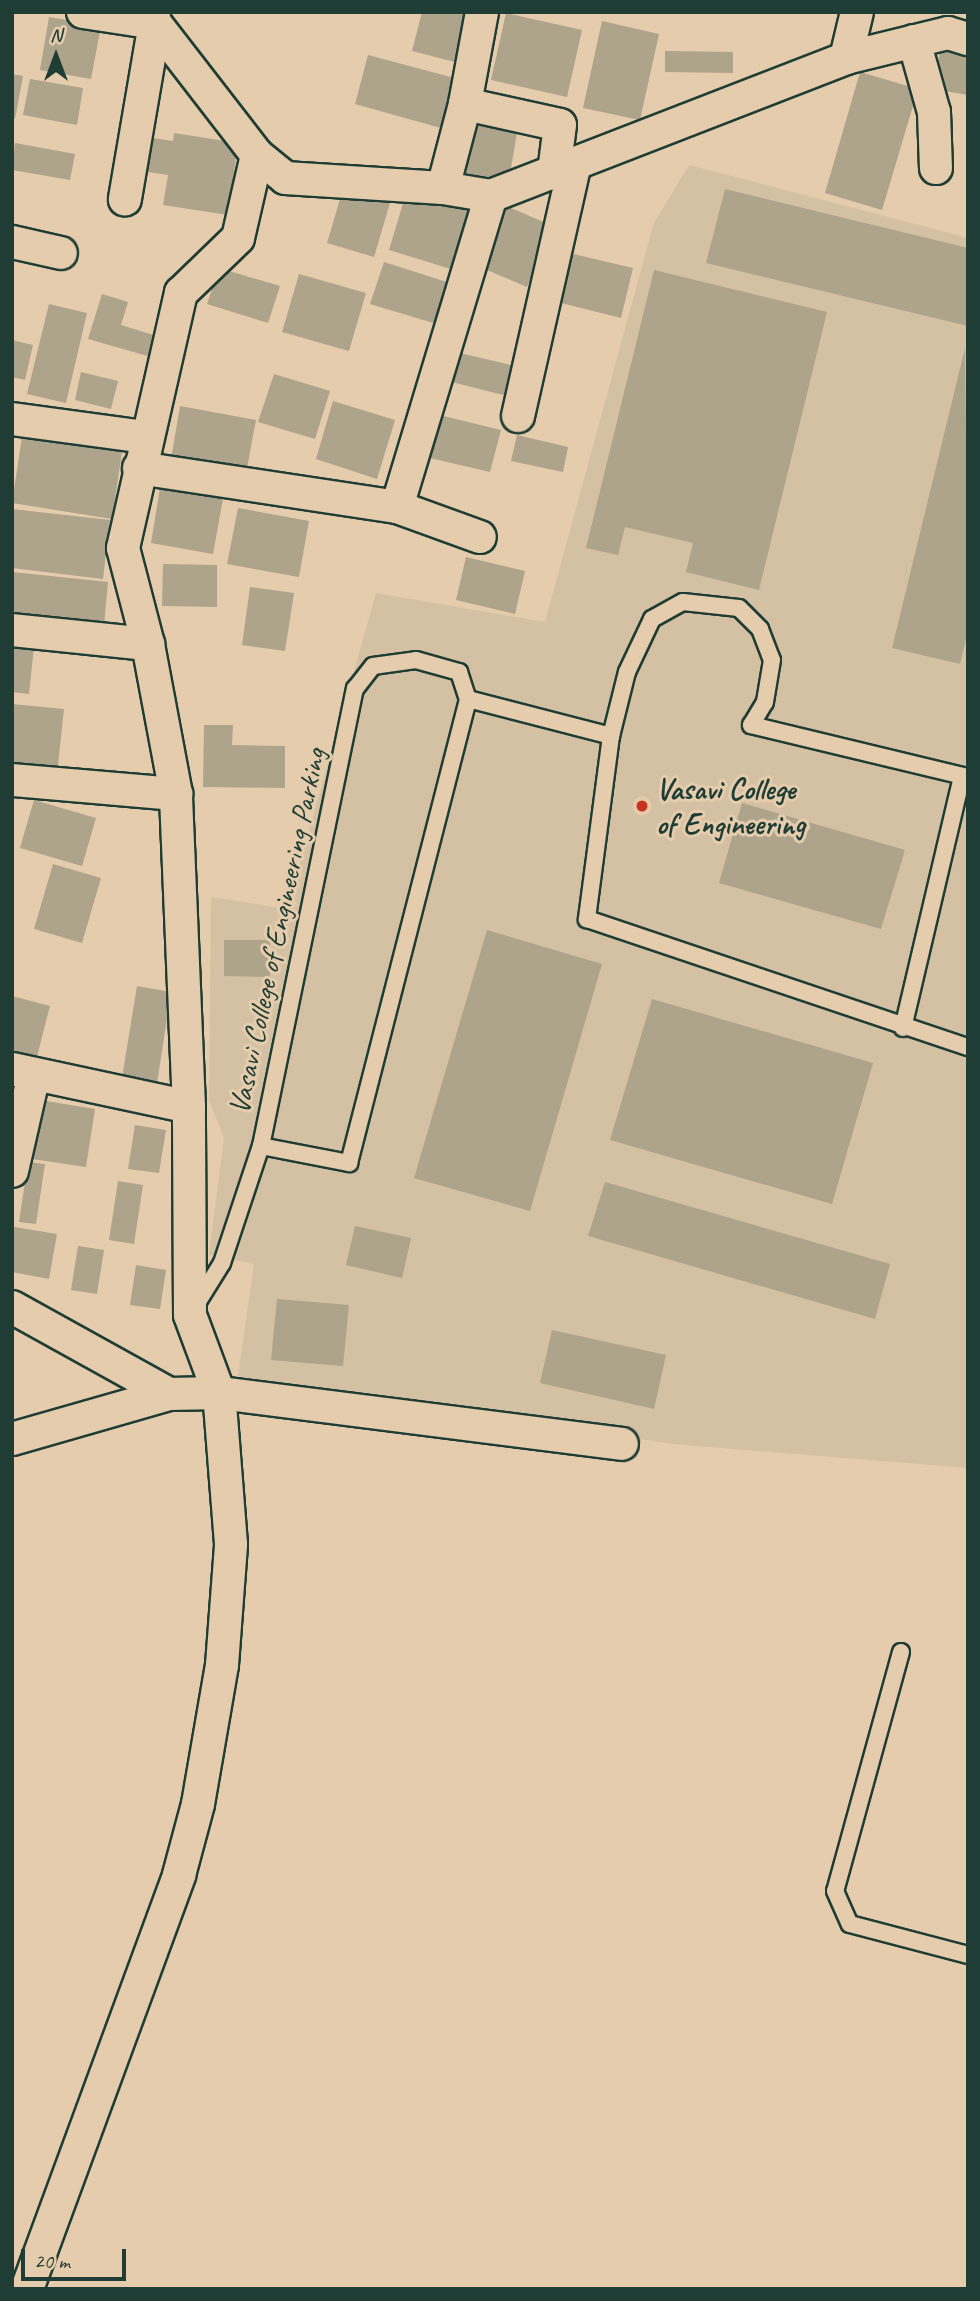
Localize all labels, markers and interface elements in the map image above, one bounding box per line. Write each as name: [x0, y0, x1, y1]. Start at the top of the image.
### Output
north arrow: [21, 21, 91, 91]
text: N: [50, 23, 62, 47]
street label: Vasavi College of Engineering Parking: [220, 744, 334, 1118]
place label: Vasavi College of Engineering: [656, 771, 805, 842]
marker: Vasavi College of Engineering: [634, 798, 650, 814]
scale bar: [24, 2234, 130, 2278]
text: 20 m: [34, 2248, 70, 2274]

